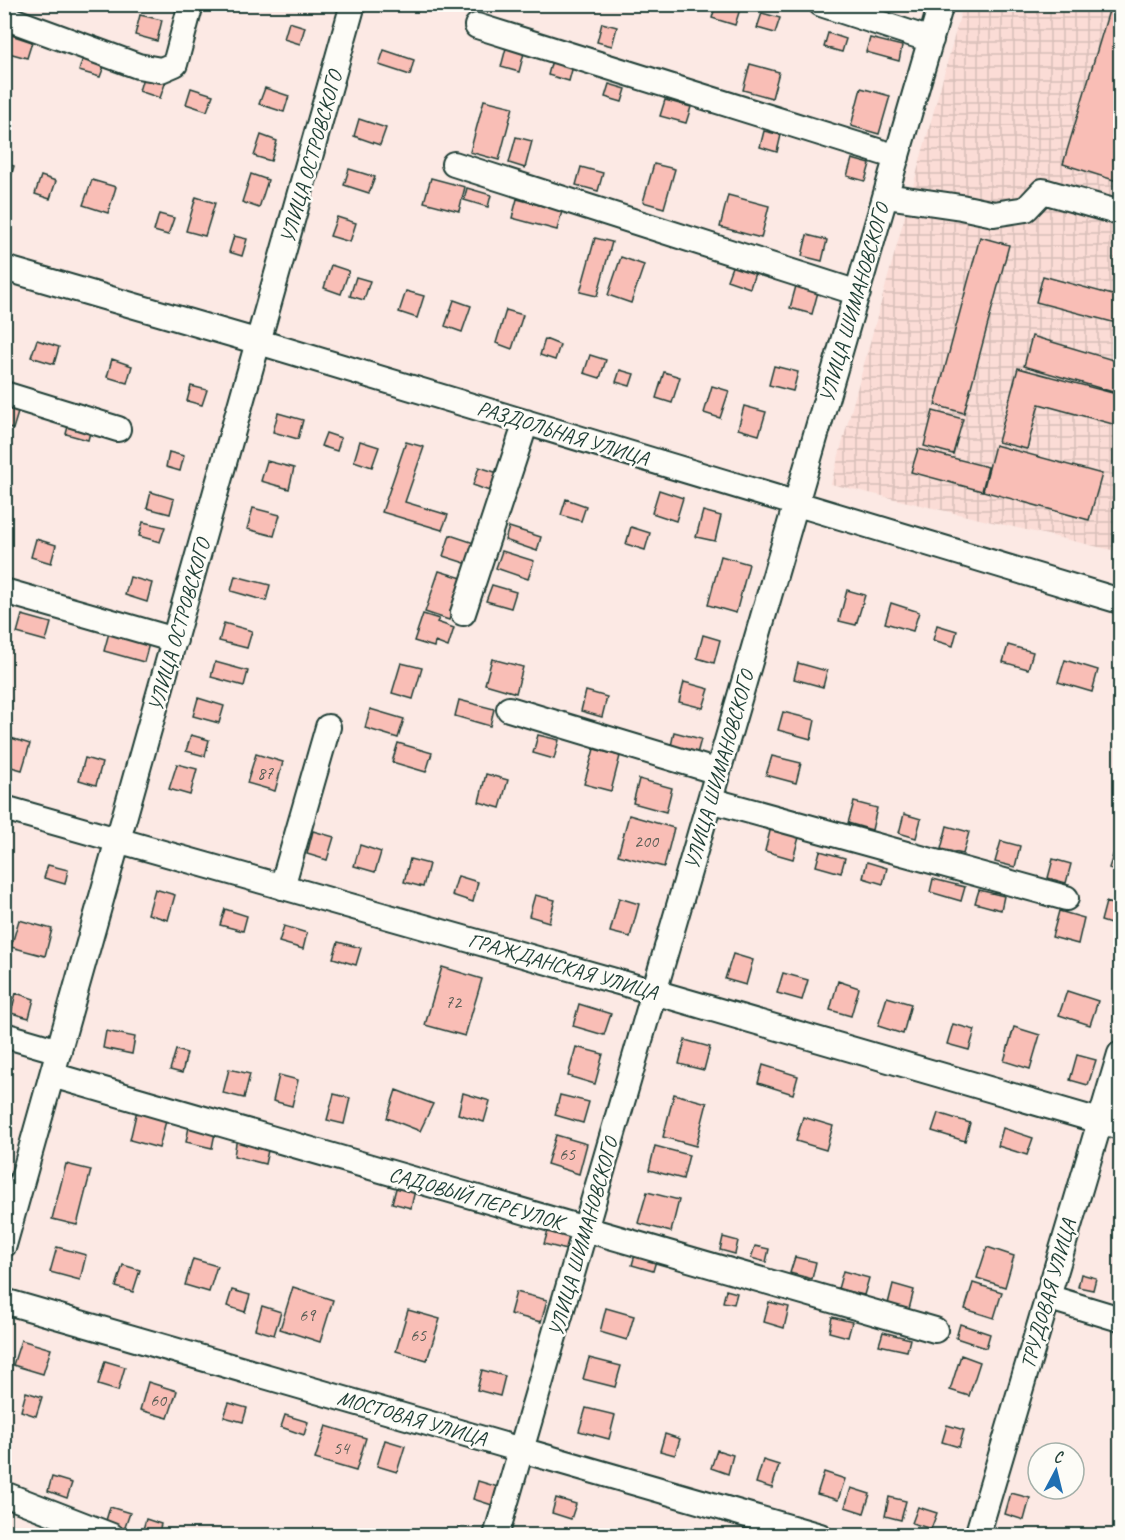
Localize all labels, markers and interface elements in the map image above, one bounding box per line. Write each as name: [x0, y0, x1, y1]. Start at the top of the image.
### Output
street label: УЛИЦА ОСТРОВСКОГО: [274, 66, 349, 246]
street label: УЛИЦА ШИМАНОВСКОГО: [813, 198, 895, 405]
street label: РАЗДОЛЬНАЯ УЛИЦА: [474, 395, 653, 472]
street label: УЛИЦА ОСТРОВСКОГО: [142, 534, 217, 714]
street label: УЛИЦА ШИМАНОВСКОГО: [678, 665, 760, 872]
house number: 87: [257, 762, 274, 784]
house number: 200: [634, 830, 660, 852]
street label: ГРАЖДАНСКАЯ УЛИЦА: [466, 927, 662, 1006]
house number: 72: [445, 991, 463, 1013]
street label: УЛИЦА ШИМАНОВСКОГО: [542, 1132, 624, 1339]
house number: 65: [559, 1143, 576, 1165]
street label: САДОВЫЙ ПЕРЕУЛОК: [386, 1161, 570, 1236]
street label: ТРУДОВАЯ УЛИЦА: [1014, 1215, 1082, 1372]
house number: 69: [299, 1304, 317, 1326]
house number: 65: [410, 1324, 427, 1346]
street label: МОСТОВАЯ УЛИЦА: [334, 1384, 491, 1452]
house number: 60: [150, 1389, 168, 1411]
house number: 54: [333, 1437, 351, 1459]
north arrow: [1026, 1441, 1086, 1501]
text: С: [1053, 1447, 1065, 1468]

